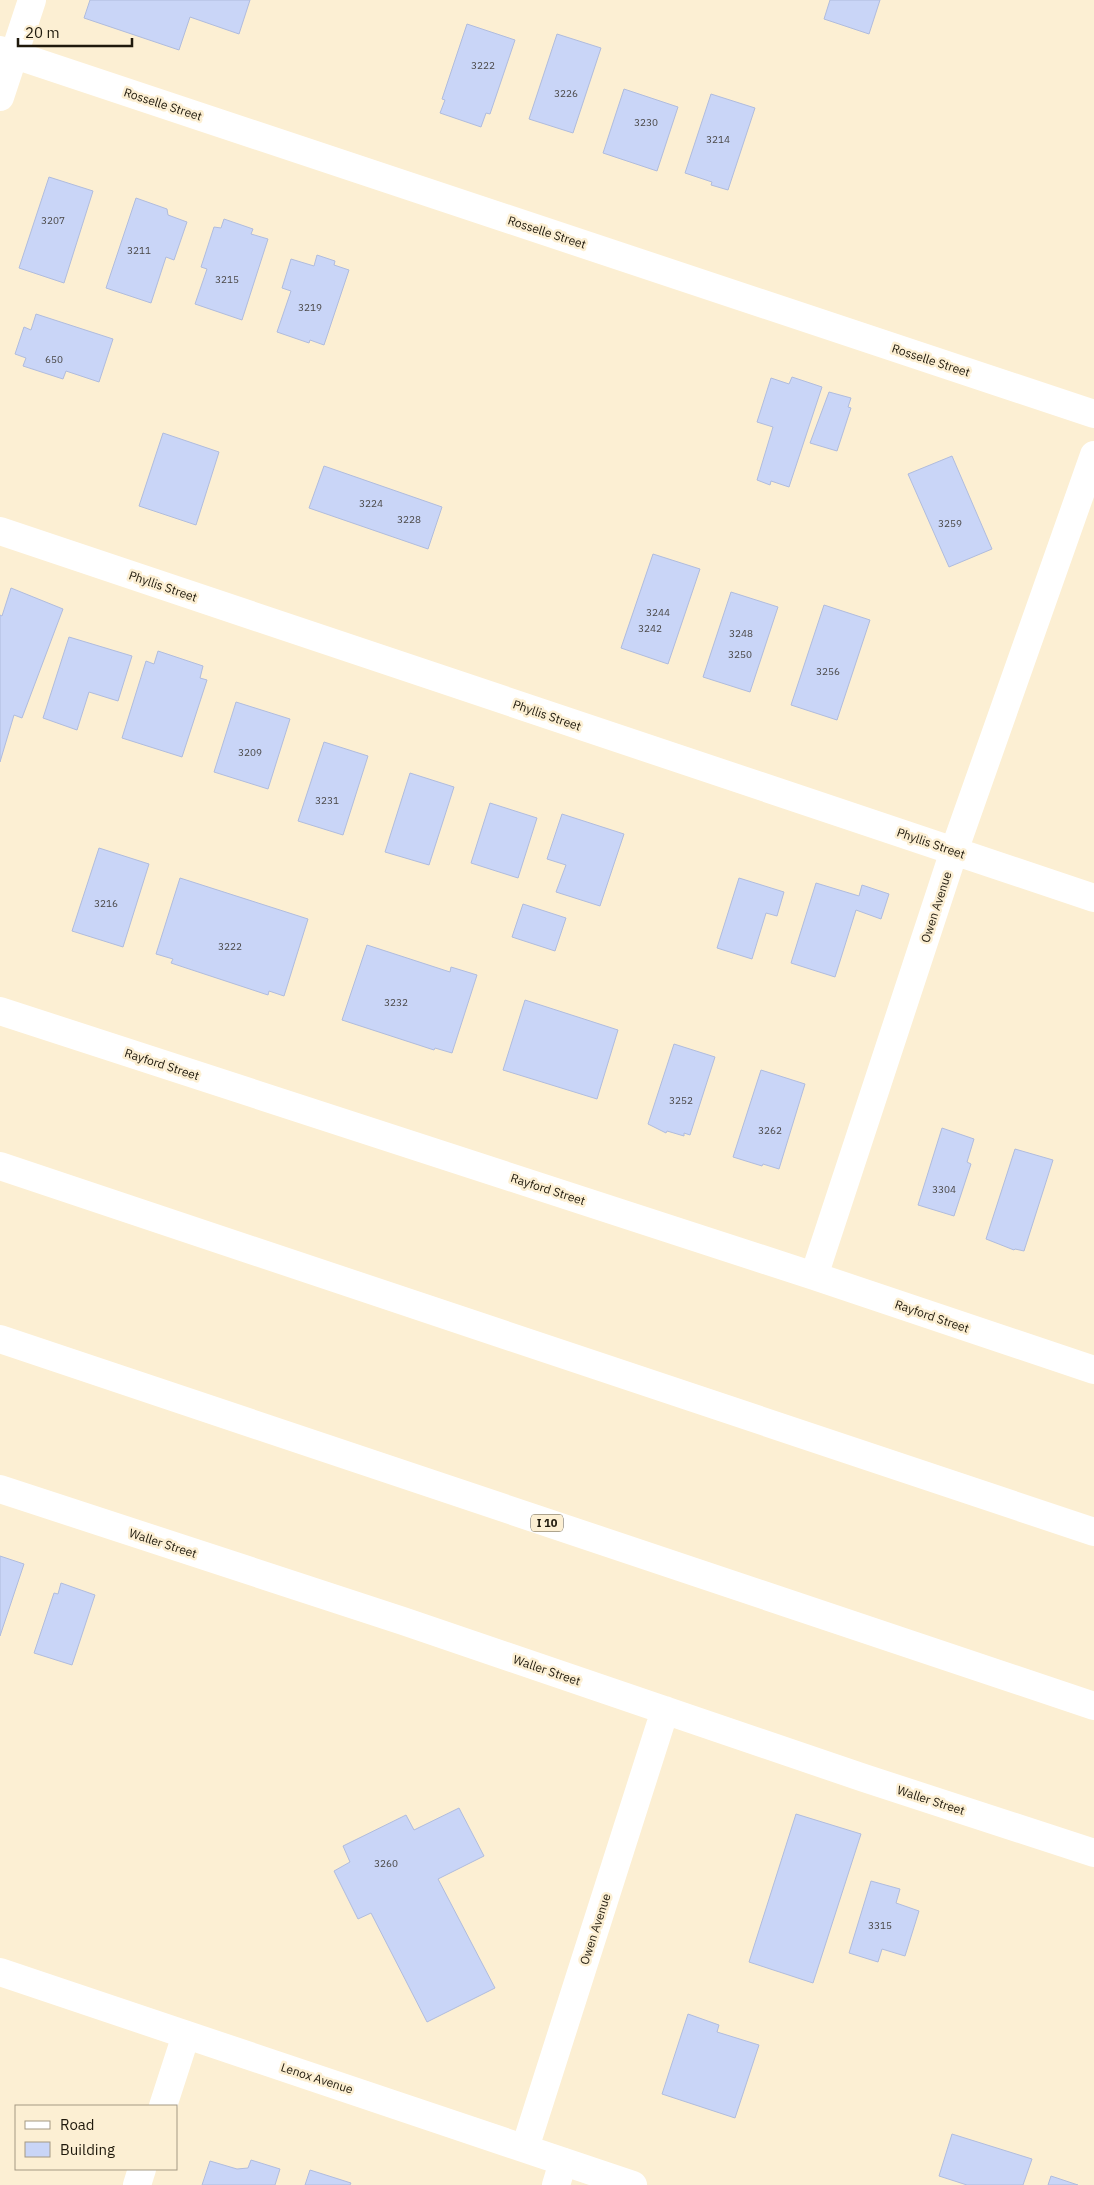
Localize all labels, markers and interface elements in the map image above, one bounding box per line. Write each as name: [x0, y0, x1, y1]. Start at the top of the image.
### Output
scale bar: [18, 15, 131, 47]
text: 20 m: [25, 23, 60, 42]
house number: 3222: [471, 59, 495, 72]
street label: Rosselle Street: [122, 84, 204, 124]
house number: 3226: [554, 87, 578, 100]
house number: 3230: [634, 116, 658, 129]
house number: 3214: [706, 133, 730, 146]
street label: Rosselle Street: [506, 212, 588, 252]
house number: 3207: [41, 214, 65, 227]
house number: 3211: [127, 244, 151, 257]
house number: 3215: [215, 273, 239, 286]
house number: 3219: [298, 301, 322, 314]
street label: Rosselle Street: [890, 340, 972, 380]
house number: 650: [45, 353, 63, 366]
house number: 3224: [359, 497, 383, 510]
house number: 3228: [397, 513, 421, 526]
house number: 3259: [938, 517, 962, 530]
street label: Phyllis Street: [127, 567, 199, 605]
house number: 3244: [646, 606, 670, 619]
house number: 3242: [638, 622, 662, 635]
house number: 3248: [729, 627, 753, 640]
house number: 3250: [728, 648, 752, 661]
house number: 3256: [816, 665, 840, 678]
street label: Phyllis Street: [511, 696, 583, 734]
house number: 3209: [238, 746, 262, 759]
house number: 3231: [315, 794, 339, 807]
street label: Phyllis Street: [895, 824, 967, 862]
street label: Owen Avenue: [917, 869, 955, 944]
house number: 3216: [94, 897, 118, 910]
house number: 3222: [218, 940, 242, 953]
house number: 3232: [384, 996, 408, 1009]
street label: Rayford Street: [123, 1045, 201, 1083]
house number: 3252: [669, 1094, 693, 1107]
house number: 3262: [758, 1124, 782, 1137]
street label: Rayford Street: [509, 1170, 587, 1208]
house number: 3304: [932, 1183, 956, 1196]
street label: Rayford Street: [893, 1296, 971, 1336]
road number: I 10: [531, 1515, 563, 1532]
street label: Waller Street: [127, 1525, 199, 1561]
street label: Waller Street: [511, 1651, 583, 1689]
street label: Waller Street: [895, 1782, 967, 1818]
house number: 3260: [374, 1857, 398, 1870]
street label: Owen Avenue: [576, 1891, 614, 1966]
house number: 3315: [868, 1919, 892, 1932]
street label: Lenox Avenue: [279, 2059, 355, 2097]
legend: [15, 2105, 178, 2170]
text: Road: [60, 2115, 95, 2134]
text: Building: [60, 2140, 115, 2159]

